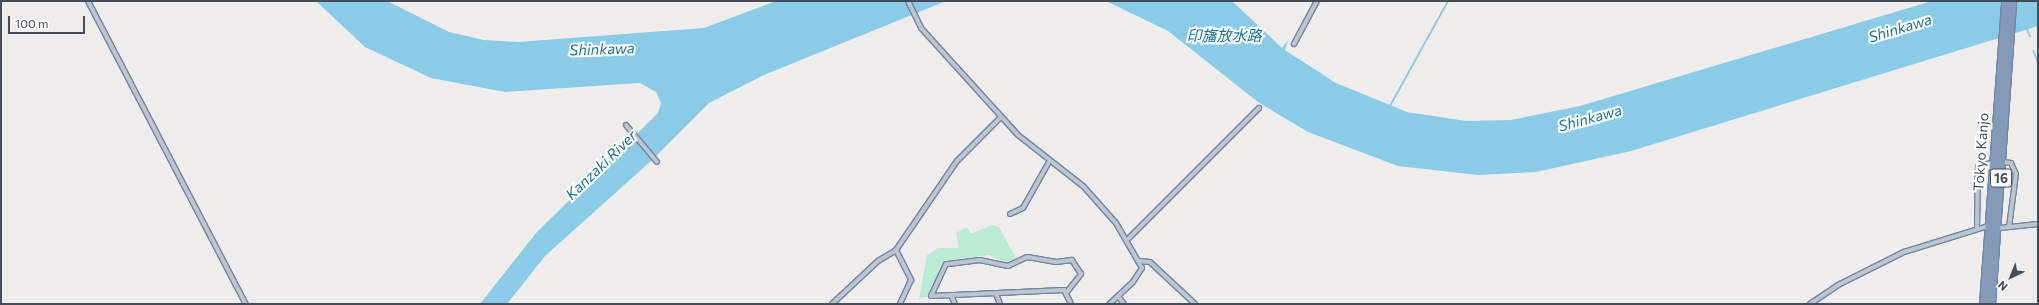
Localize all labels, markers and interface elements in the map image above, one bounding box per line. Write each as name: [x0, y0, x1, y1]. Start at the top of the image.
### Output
scale bar: [10, 8, 87, 34]
water label: Shinkawa: [1866, 10, 1934, 46]
text: 100 m: [15, 16, 49, 30]
water label: 印旛放水路: [1187, 27, 1261, 45]
water label: Shinkawa: [569, 39, 635, 59]
water label: Shinkawa: [1556, 101, 1624, 135]
street label: Tokyo Kanjo: [1970, 112, 1992, 192]
water label: Kanzaki River: [562, 127, 640, 203]
road number: 16: [1990, 167, 2012, 189]
north arrow: [1991, 257, 2031, 297]
text: N: [1995, 279, 2010, 294]

